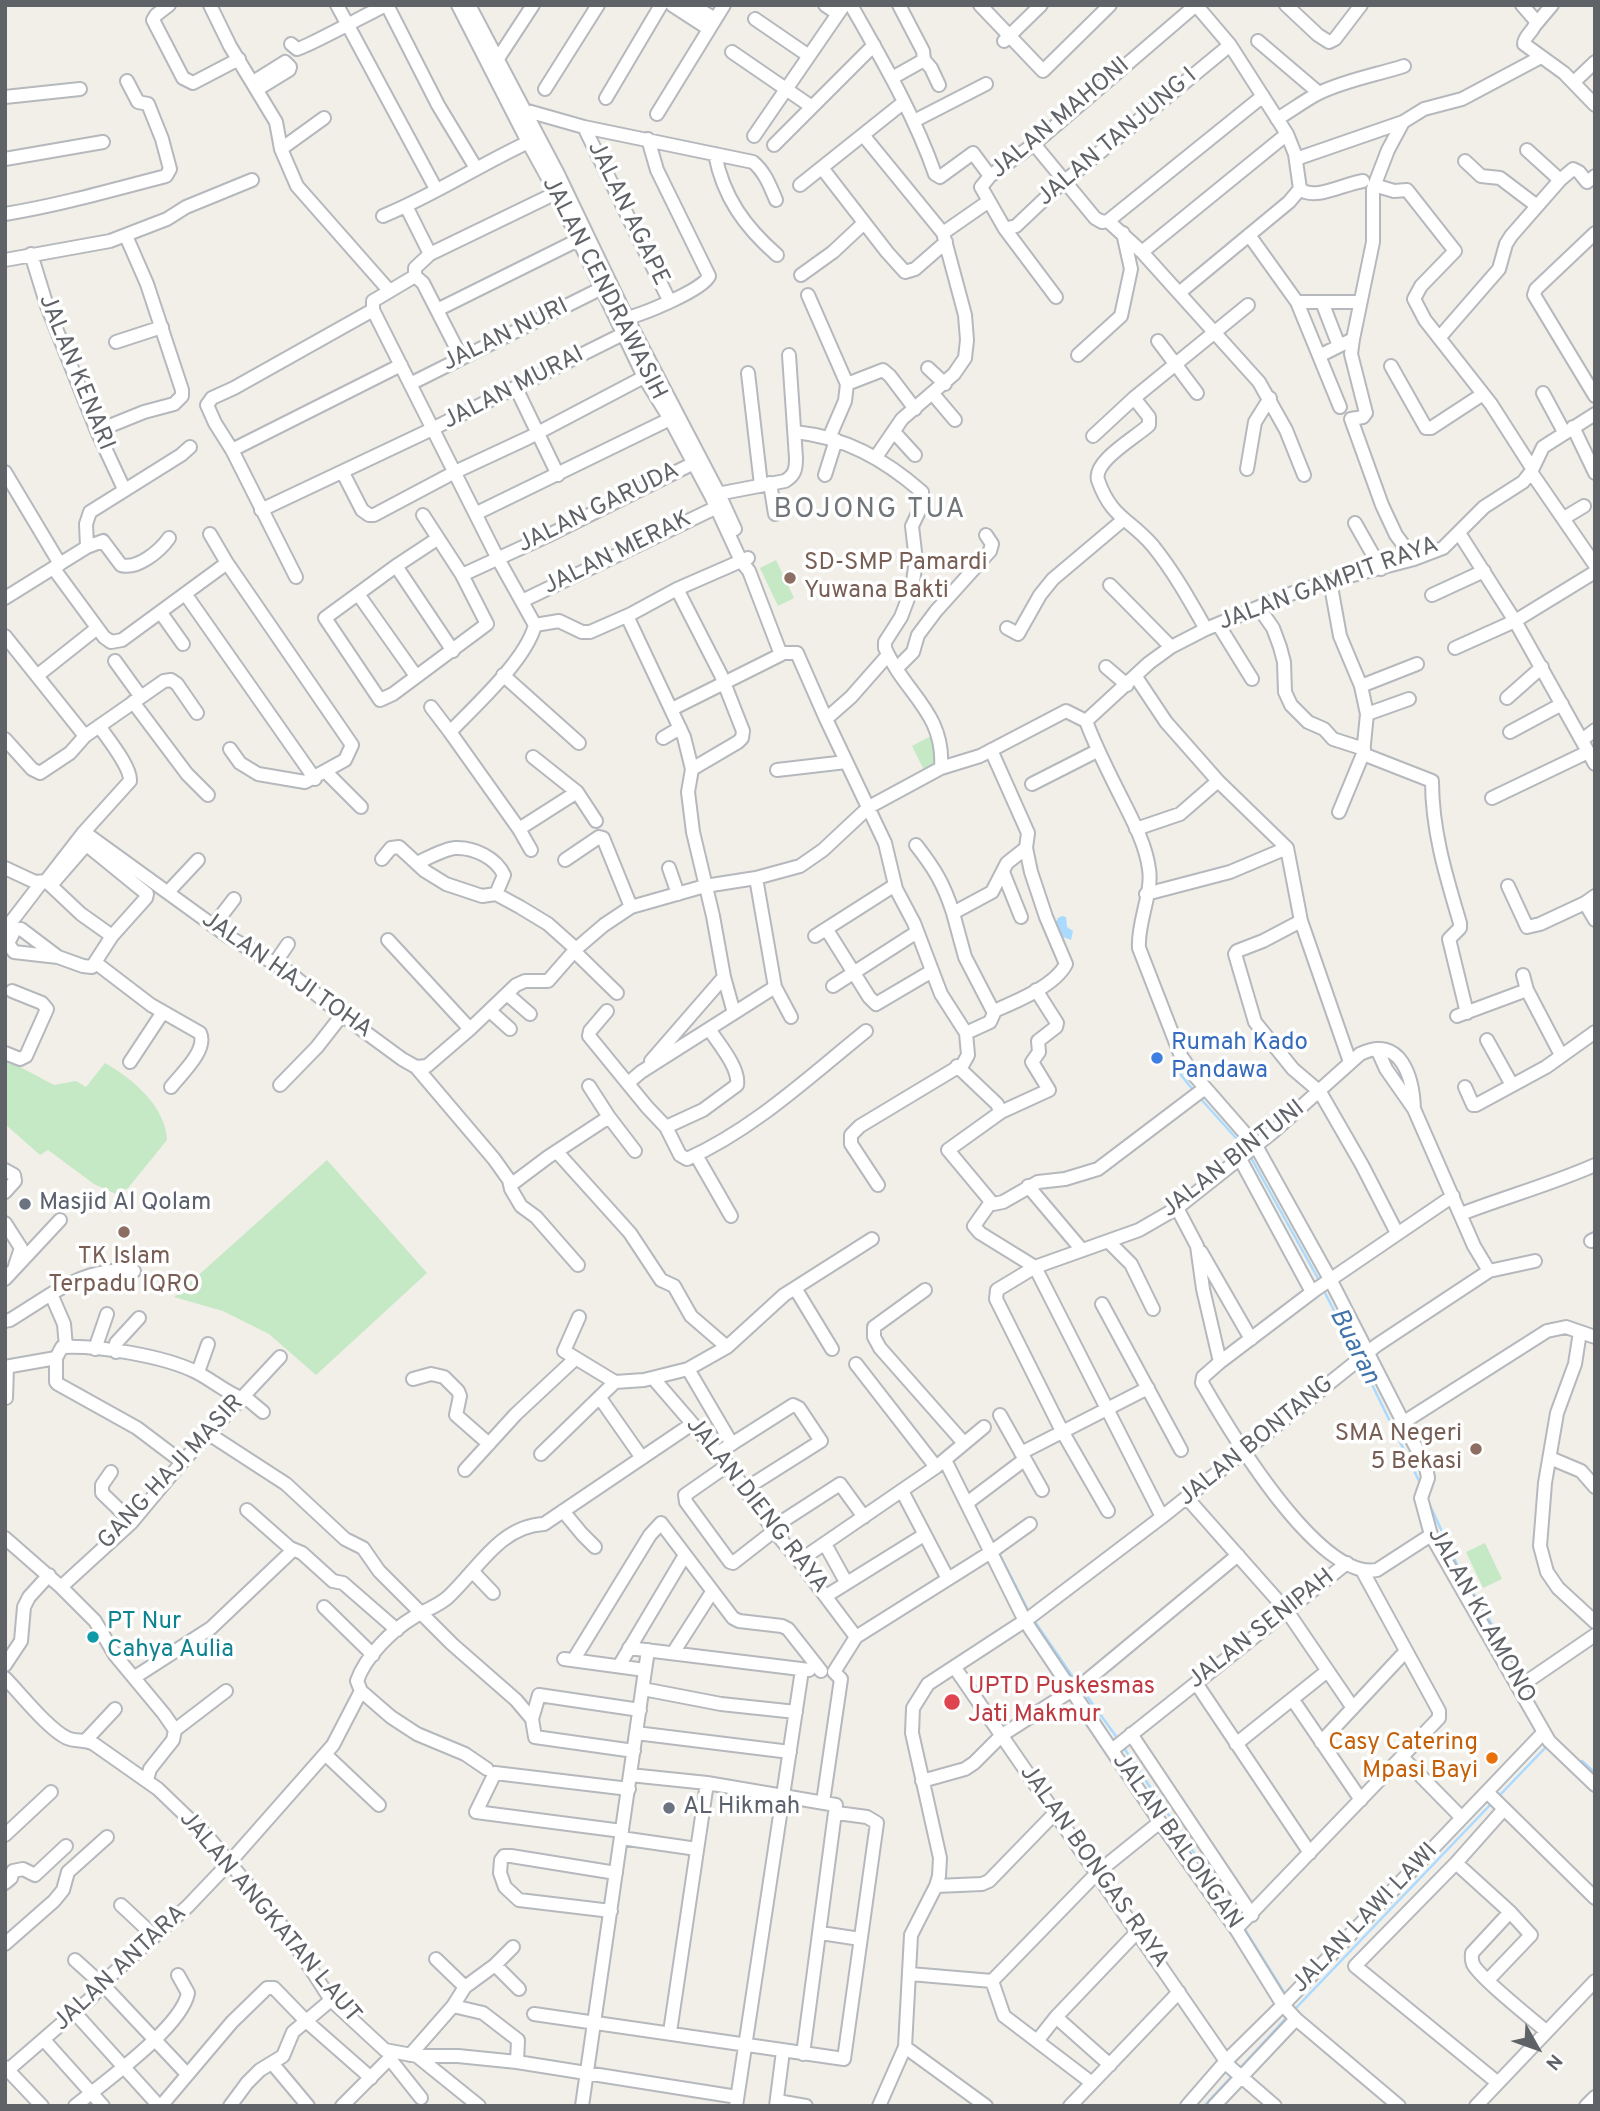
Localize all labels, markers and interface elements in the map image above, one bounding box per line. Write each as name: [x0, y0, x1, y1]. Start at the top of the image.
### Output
street label: JALAN MAHONI: [986, 52, 1136, 186]
street label: JALAN TANJUNG I: [1032, 63, 1204, 213]
street label: JALAN AGAPE: [580, 137, 674, 291]
street label: JALAN CENDRAWASIH: [534, 173, 672, 405]
street label: JALAN KENARI: [31, 291, 119, 455]
street label: JALAN NURI: [438, 293, 574, 379]
street label: JALAN MURAI: [439, 341, 589, 437]
street label: JALAN GARUDA: [514, 457, 684, 561]
district label: BOJONG TUA: [775, 494, 965, 528]
street label: JALAN MERAK: [539, 506, 697, 602]
street label: JALAN GAMPIT RAYA: [1215, 532, 1443, 638]
place label: SD-SMP Pamardi Yuwana Bakti: [804, 550, 988, 606]
marker: SD-SMP Pamardi Yuwana Bakti: [782, 570, 798, 586]
street label: JALAN HAJI TOHA: [195, 906, 377, 1046]
place label: Rumah Kado Pandawa: [1171, 1030, 1308, 1086]
marker: Rumah Kado Pandawa: [1149, 1050, 1165, 1066]
street label: JALAN BINTUNI: [1157, 1095, 1311, 1225]
place label: Masjid Al Qolam: [39, 1190, 211, 1218]
marker: Masjid Al Qolam: [17, 1196, 33, 1212]
marker: TK Islam Terpadu IQRO: [116, 1224, 132, 1240]
place label: TK Islam Terpadu IQRO: [48, 1244, 200, 1300]
water label: Buaran: [1321, 1304, 1385, 1390]
street label: JALAN BONTANG: [1174, 1371, 1340, 1513]
street label: GANG HAJI MASIR: [93, 1390, 251, 1556]
street label: JALAN DIENG RAYA: [678, 1412, 834, 1600]
place label: SMA Negeri 5 Bekasi: [1335, 1421, 1462, 1477]
marker: SMA Negeri 5 Bekasi: [1468, 1441, 1484, 1457]
street label: JALAN KLAMONO: [1420, 1523, 1540, 1709]
street label: JALAN SENIPAH: [1183, 1564, 1341, 1696]
place label: PT Nur Cahya Aulia: [107, 1609, 234, 1665]
marker: PT Nur Cahya Aulia: [85, 1629, 101, 1645]
place label: UPTD Puskesmas Jati Makmur: [968, 1674, 1155, 1730]
marker: UPTD Puskesmas Jati Makmur: [942, 1692, 962, 1712]
place label: Casy Catering Mpasi Bayi: [1328, 1730, 1478, 1786]
street label: JALAN BALONGAN: [1105, 1749, 1247, 1935]
marker: Casy Catering Mpasi Bayi: [1484, 1750, 1500, 1766]
street label: JALAN BONGAS RAYA: [1012, 1760, 1174, 1974]
place label: AL Hikmah: [683, 1794, 800, 1822]
marker: AL Hikmah: [661, 1800, 677, 1816]
street label: JALAN ANGKATAN LAUT: [172, 1806, 366, 2030]
street label: JALAN LAWI LAWI: [1287, 1838, 1445, 2000]
street label: JALAN ANTARA: [48, 1900, 194, 2038]
north arrow: [1502, 2013, 1572, 2083]
text: N: [1540, 2049, 1567, 2074]

